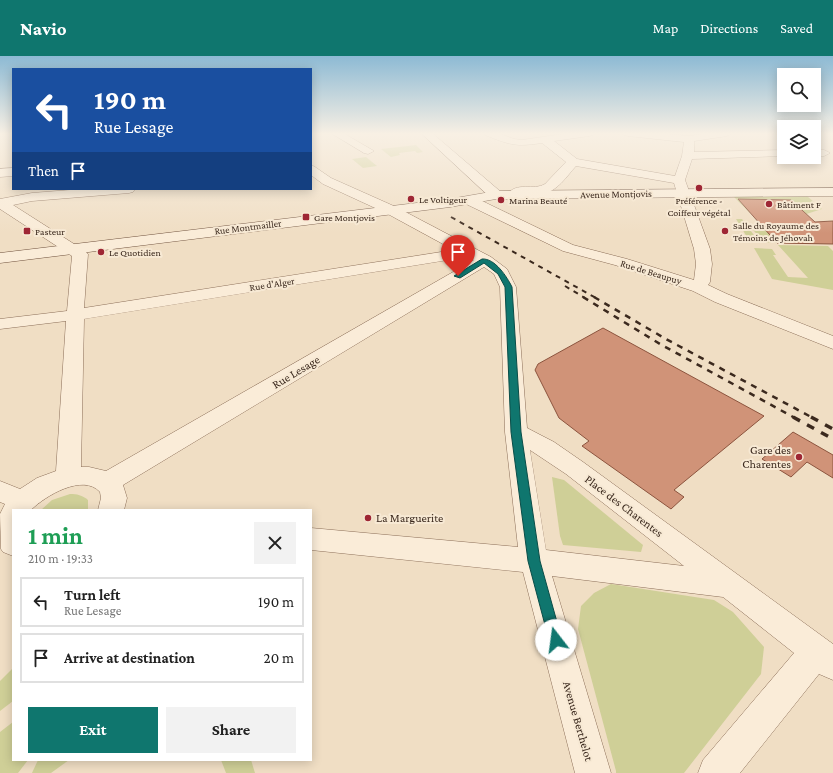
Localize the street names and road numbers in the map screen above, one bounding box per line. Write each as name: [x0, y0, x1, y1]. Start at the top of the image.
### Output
street label: Avenue Montjovis: [580, 188, 652, 201]
street label: Rue Montmailler: [214, 217, 283, 237]
street label: Rue de Beaupuy: [619, 257, 683, 287]
street label: Rue d'Alger: [249, 275, 296, 293]
street label: Rue Lesage: [270, 352, 322, 392]
street label: Place des Charentes: [582, 472, 666, 540]
street label: Avenue Berthelot: [560, 679, 596, 764]

